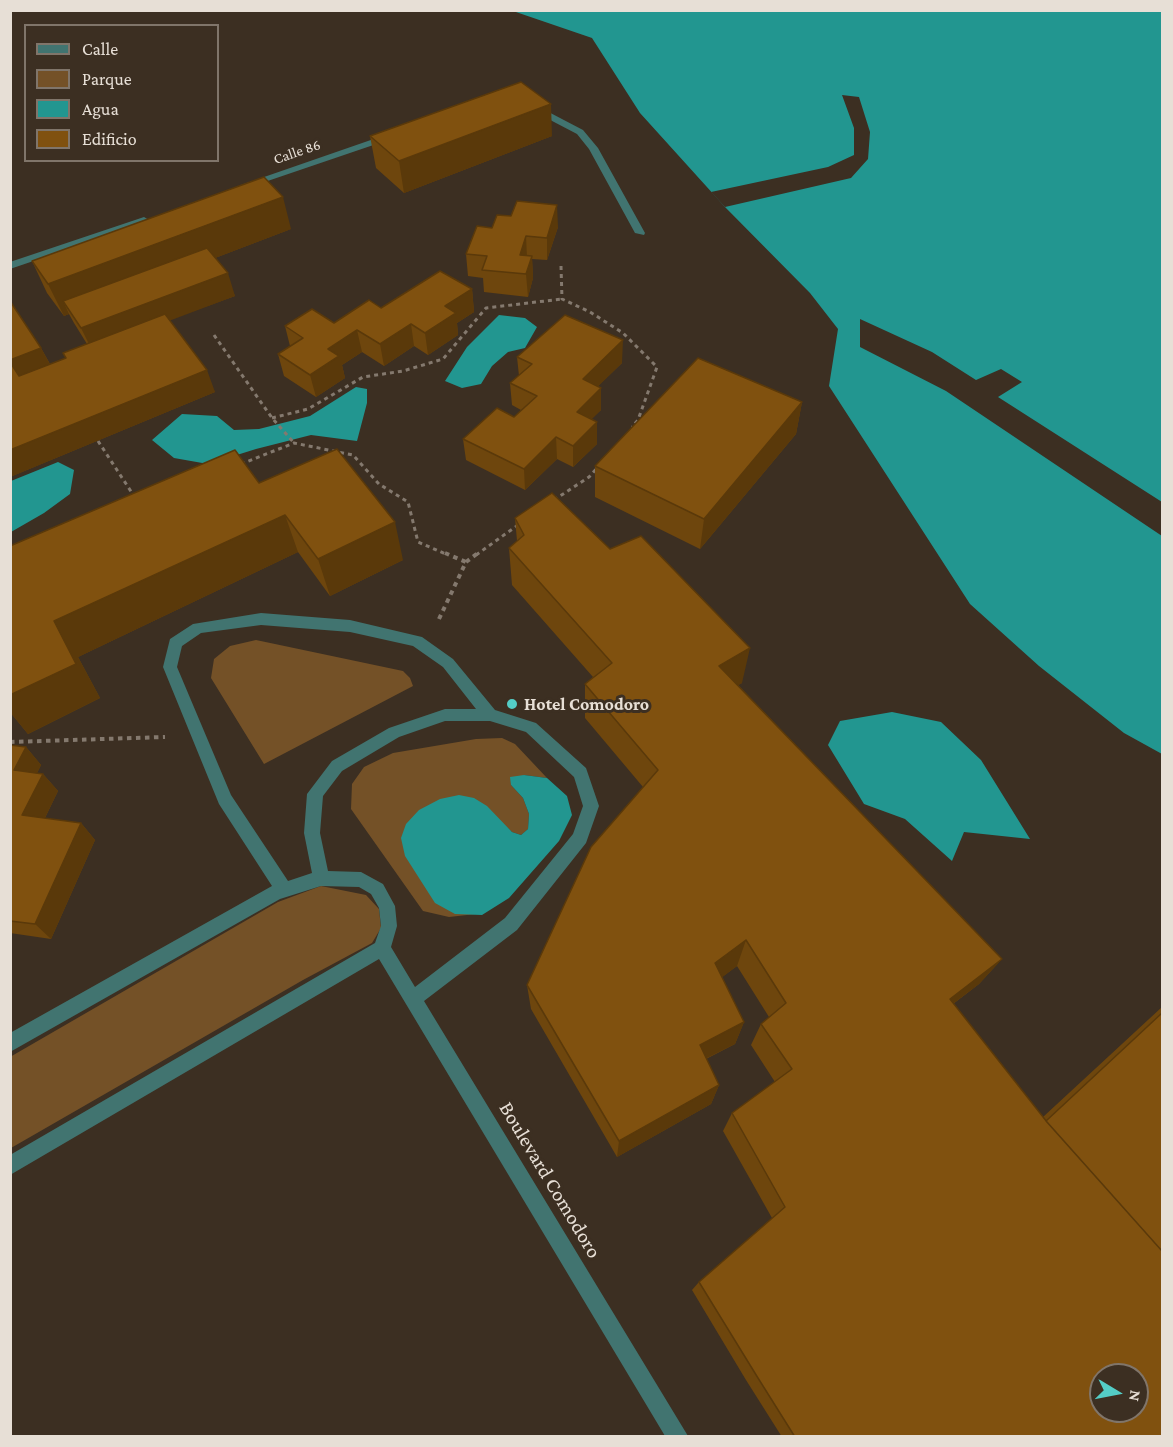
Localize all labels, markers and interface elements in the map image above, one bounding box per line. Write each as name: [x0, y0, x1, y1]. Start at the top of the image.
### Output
legend: [24, 24, 219, 162]
text: Calle: [82, 39, 118, 59]
text: Parque: [82, 69, 132, 89]
text: Agua: [82, 99, 119, 119]
text: Edificio: [82, 129, 137, 149]
street label: Calle 86: [271, 136, 323, 168]
place label: Hotel Comodoro: [524, 693, 649, 715]
marker: Hotel Comodoro: [505, 697, 519, 711]
street label: Boulevard Comodoro: [493, 1097, 607, 1263]
north arrow: [1089, 1363, 1149, 1423]
text: N: [1126, 1389, 1145, 1403]

